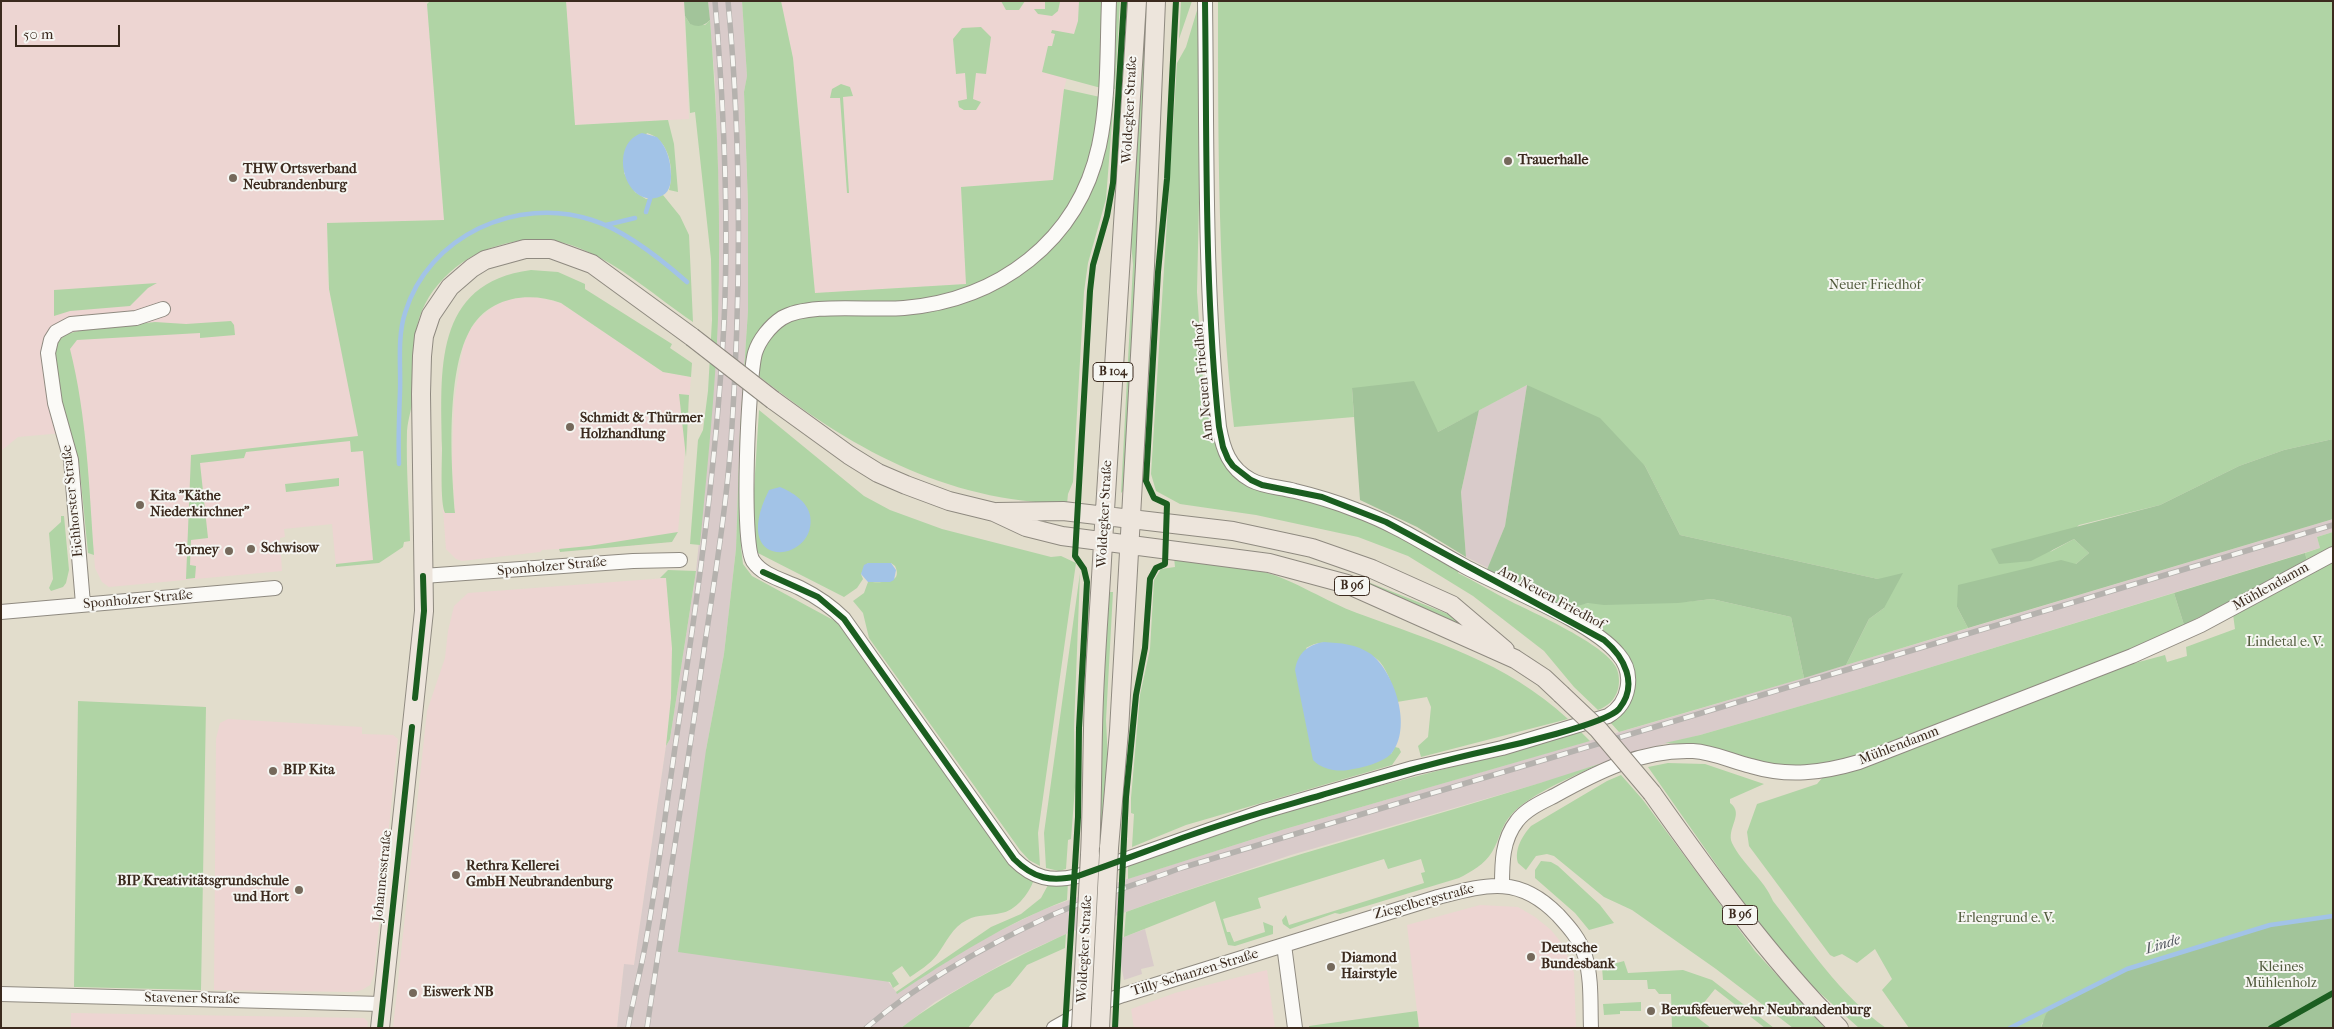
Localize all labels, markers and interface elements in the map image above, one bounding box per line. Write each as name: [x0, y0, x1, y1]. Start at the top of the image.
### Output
scale bar: [18, 15, 122, 47]
text: 50 m: [23, 25, 53, 43]
street label: Woldegker Straße: [1119, 56, 1141, 164]
place label: Trauerhalle: [1518, 153, 1588, 169]
marker: Trauerhalle: [1502, 155, 1514, 167]
place label: THW Ortsverband Neubrandenburg: [243, 162, 357, 194]
marker: THW Ortsverband Neubrandenburg: [227, 172, 239, 184]
park label: Neuer Friedhof: [1829, 278, 1921, 294]
street label: Am Neuen Friedhof: [1190, 322, 1218, 442]
road number: B 104: [1093, 362, 1133, 382]
place label: Schmidt & Thürmer Holzhandlung: [580, 411, 703, 444]
marker: Schmidt & Thürmer Holzhandlung: [564, 421, 576, 433]
street label: Eichhorster Straße: [59, 444, 87, 558]
street label: Woldegker Straße: [1094, 460, 1116, 568]
place label: Kita "Käthe Niederkirchner": [150, 489, 249, 522]
marker: Kita "Käthe Niederkirchner": [134, 499, 146, 511]
place label: Schwisow: [261, 541, 319, 557]
place label: Torney: [176, 543, 219, 559]
marker: Schwisow: [245, 543, 257, 555]
marker: Torney: [223, 545, 235, 557]
street label: Sponholzer Straße: [497, 554, 607, 580]
street label: Mühlendamm: [2230, 559, 2312, 615]
street label: Am Neuen Friedhof: [1495, 563, 1607, 633]
road number: B 96: [1334, 576, 1370, 596]
street label: Sponholzer Straße: [83, 587, 193, 613]
park label: Lindetal e. V.: [2246, 635, 2324, 651]
street label: Mühlendamm: [1857, 723, 1941, 769]
place label: BIP Kita: [283, 763, 335, 779]
marker: BIP Kita: [267, 765, 279, 777]
street label: Johannesstraße: [370, 829, 396, 923]
place label: Rethra Kellerei GmbH Neubrandenburg: [466, 859, 613, 892]
marker: Rethra Kellerei GmbH Neubrandenburg: [450, 869, 462, 881]
place label: BIP Kreativitätsgrundschule und Hort: [117, 874, 289, 906]
street label: Ziegelbergstraße: [1372, 881, 1476, 923]
marker: BIP Kreativitätsgrundschule und Hort: [293, 884, 305, 896]
street label: Woldegker Straße: [1074, 895, 1096, 1003]
road number: B 96: [1722, 906, 1758, 924]
park label: Erlengrund e. V.: [1958, 911, 2054, 927]
water label: Linde: [2143, 931, 2183, 959]
place label: Deutsche Bundesbank: [1541, 941, 1615, 974]
street label: Tilly-Schanzen-Straße: [1130, 946, 1260, 1000]
place label: Diamond Hairstyle: [1341, 951, 1397, 984]
marker: Deutsche Bundesbank: [1525, 951, 1537, 963]
park label: Kleines Mühlenholz: [2245, 960, 2317, 992]
marker: Diamond Hairstyle: [1325, 961, 1337, 973]
place label: Eiswerk NB: [423, 985, 494, 1001]
marker: Eiswerk NB: [407, 987, 419, 999]
street label: Stavener Straße: [144, 990, 240, 1008]
place label: Berufsfeuerwehr Neubrandenburg: [1661, 1003, 1871, 1019]
marker: Berufsfeuerwehr Neubrandenburg: [1645, 1005, 1657, 1017]

